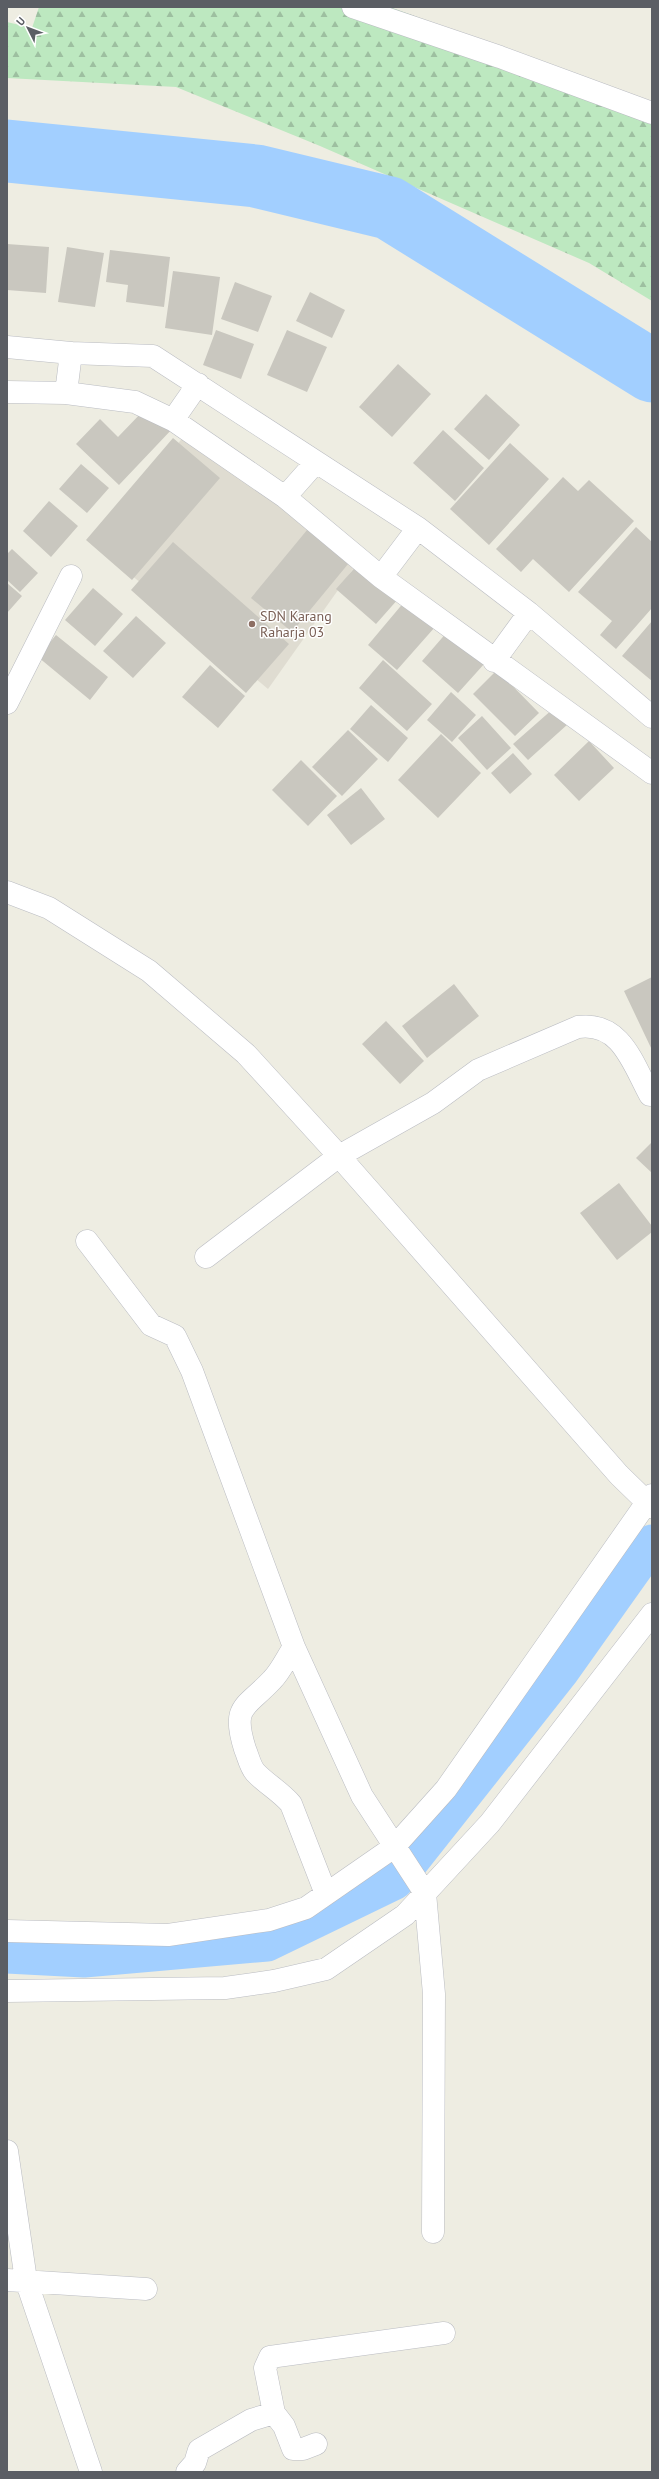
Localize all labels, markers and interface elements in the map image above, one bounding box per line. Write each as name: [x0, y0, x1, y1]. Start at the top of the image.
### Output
north arrow: [8, 8, 48, 48]
text: U: [13, 14, 28, 29]
place label: SDN Karang Raharja 03: [260, 607, 332, 641]
marker: SDN Karang Raharja 03: [247, 619, 257, 629]

